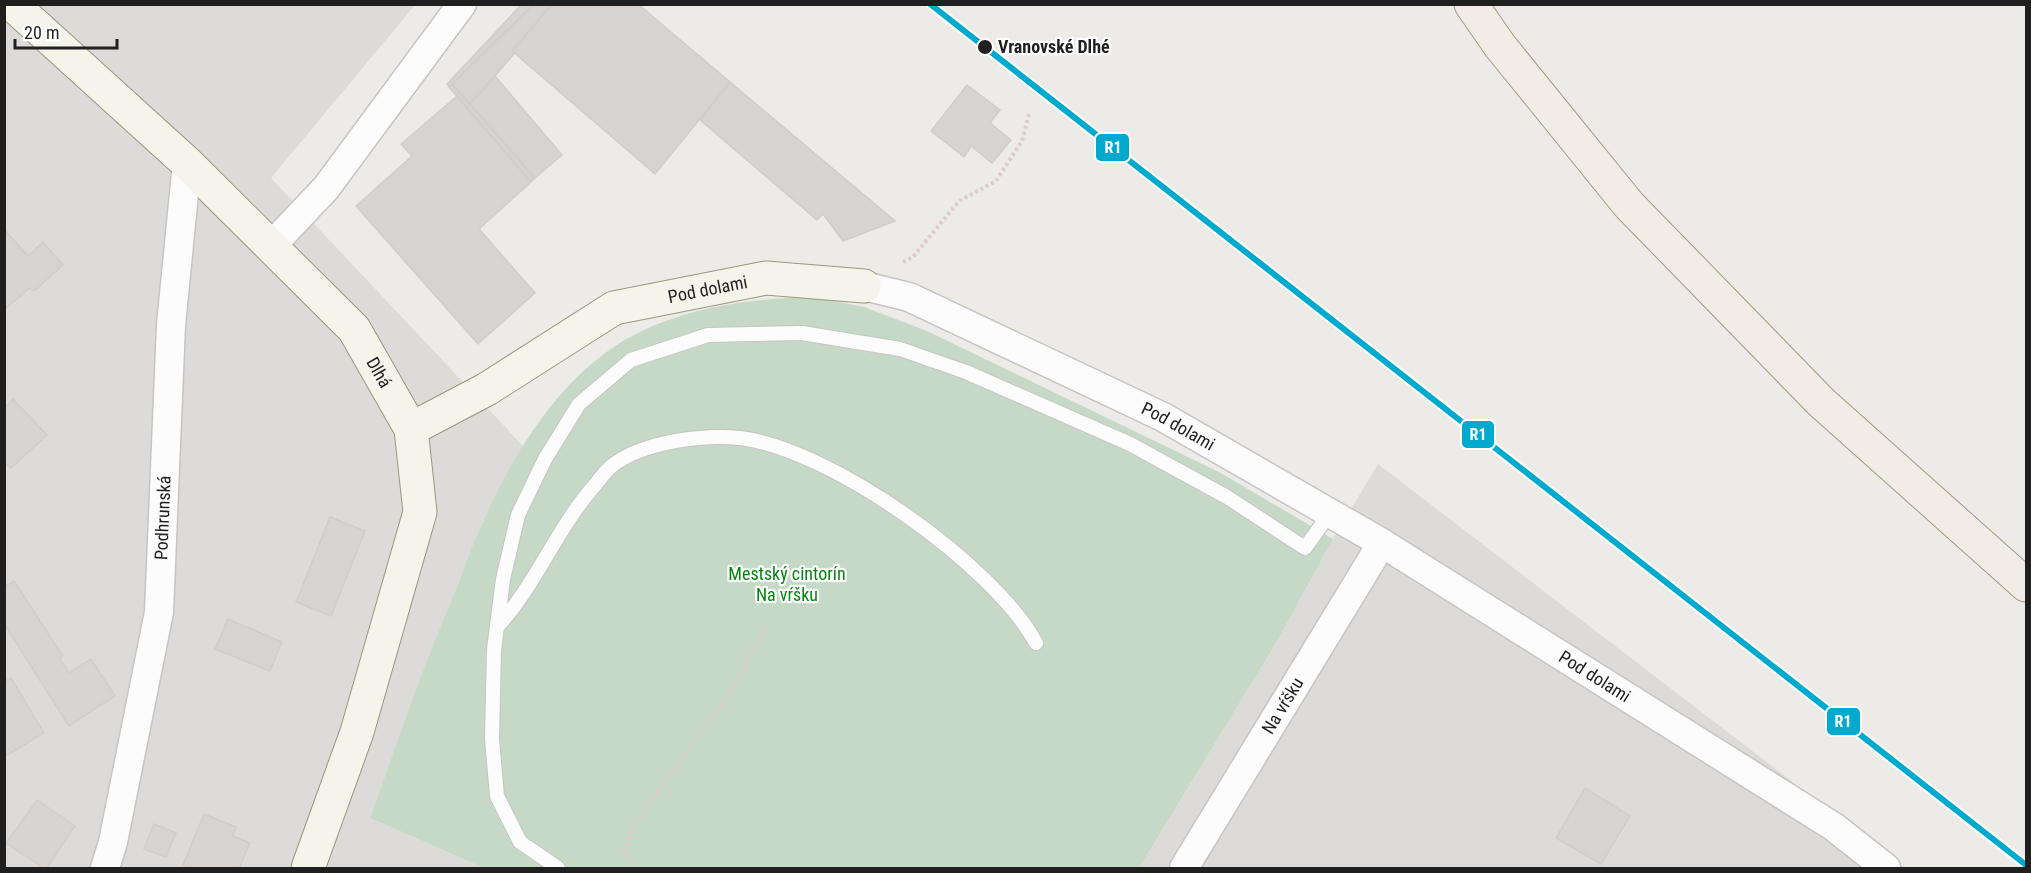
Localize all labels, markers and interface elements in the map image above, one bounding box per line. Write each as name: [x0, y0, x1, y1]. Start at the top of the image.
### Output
scale bar: [15, 12, 117, 50]
text: 20 m: [24, 22, 59, 43]
place label: Vranovské Dlhé: [998, 36, 1110, 57]
marker: Vranovské Dlhé: [976, 38, 994, 56]
line badge: R1: [1095, 133, 1130, 162]
text: R1: [1105, 138, 1121, 157]
street label: Pod dolami: [666, 271, 749, 307]
street label: Dlhá: [362, 353, 396, 391]
street label: Pod dolami: [1138, 397, 1219, 455]
line badge: R1: [1461, 420, 1495, 449]
text: R1: [1470, 425, 1486, 444]
street label: Podhrunská: [150, 475, 175, 560]
park label: Mestský cintorín Na vŕšku: [728, 563, 846, 605]
street label: Pod dolami: [1555, 646, 1635, 706]
street label: Na vŕšku: [1257, 673, 1308, 737]
line badge: R1: [1826, 707, 1861, 736]
text: R1: [1835, 712, 1851, 731]

